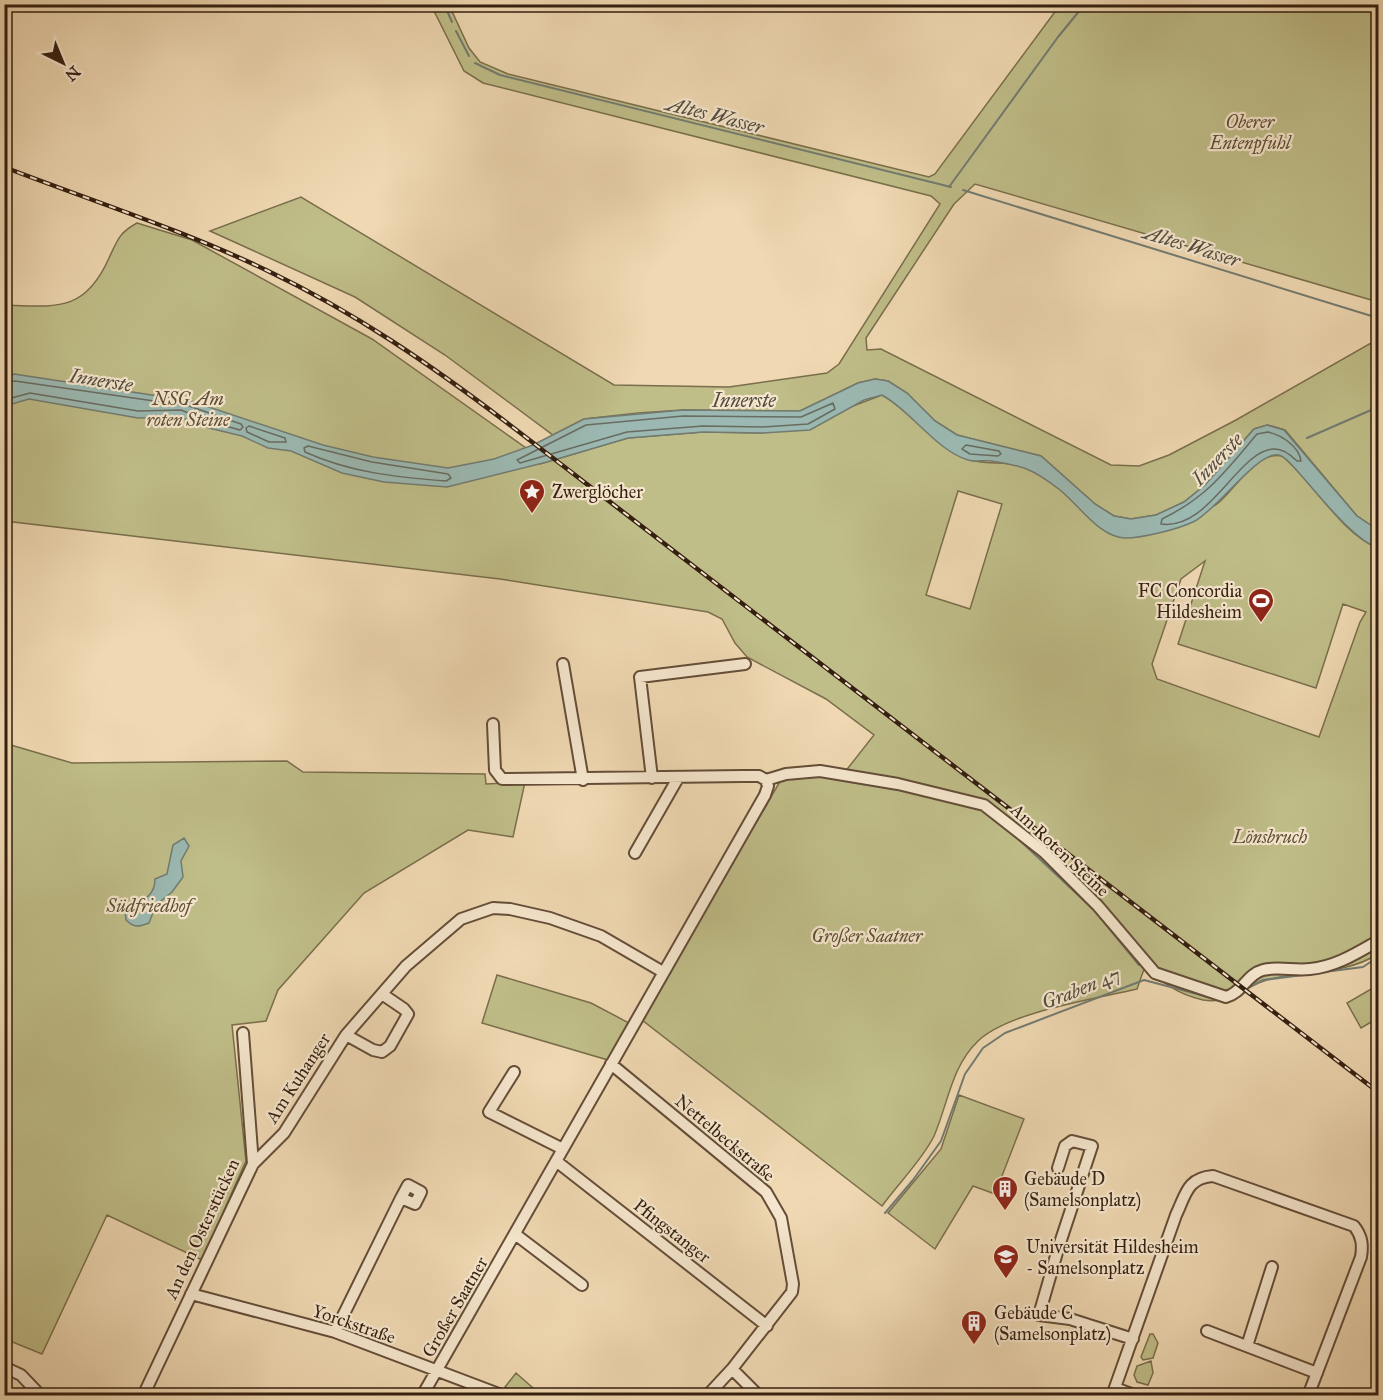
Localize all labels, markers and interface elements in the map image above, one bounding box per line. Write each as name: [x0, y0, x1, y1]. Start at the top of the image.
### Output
north arrow: [33, 33, 93, 93]
text: N: [61, 62, 84, 85]
water label: Altes Wasser: [662, 91, 768, 139]
park label: Oberer Entenpfuhl: [1208, 111, 1293, 155]
water label: Altes Wasser: [1139, 219, 1245, 273]
water label: Innerste: [67, 363, 135, 397]
park label: NSG Am roten Steine: [146, 388, 231, 431]
water label: Innerste: [711, 388, 776, 412]
water label: Innerste: [1186, 427, 1248, 491]
place icon: Zwerglöcher: [517, 477, 547, 515]
place label: Zwerglöcher: [552, 481, 643, 504]
place label: FC Concordia Hildesheim: [1138, 580, 1242, 623]
sports icon: FC Concordia Hildesheim: [1246, 586, 1276, 624]
street label: Am Roten Steine: [1005, 798, 1114, 901]
park label: Lönsbruch: [1232, 826, 1307, 848]
park label: Südfriedhof: [106, 895, 196, 917]
park label: Großer Saatner: [811, 925, 924, 947]
water label: Graben 47: [1038, 962, 1124, 1014]
street label: Am Kuhanger: [260, 1029, 336, 1129]
street label: Nettelbeckstraße: [670, 1090, 780, 1186]
street label: An den Osterstücken: [159, 1155, 244, 1304]
place label: Gebäude D (Samelsonplatz): [1024, 1168, 1141, 1212]
building icon: Gebäude D (Samelsonplatz): [990, 1174, 1020, 1212]
street label: Pfingstanger: [628, 1194, 715, 1269]
place label: Universität Hildesheim - Samelsonplatz: [1026, 1236, 1199, 1279]
school or university icon: Universität Hildesheim - Samelsonplatz: [991, 1242, 1021, 1280]
street label: Großer Saatner: [417, 1253, 493, 1361]
street label: Yorckstraße: [310, 1300, 398, 1348]
place label: Gebäude C (Samelsonplatz): [994, 1302, 1111, 1346]
building icon: Gebäude C (Samelsonplatz): [959, 1308, 989, 1346]

